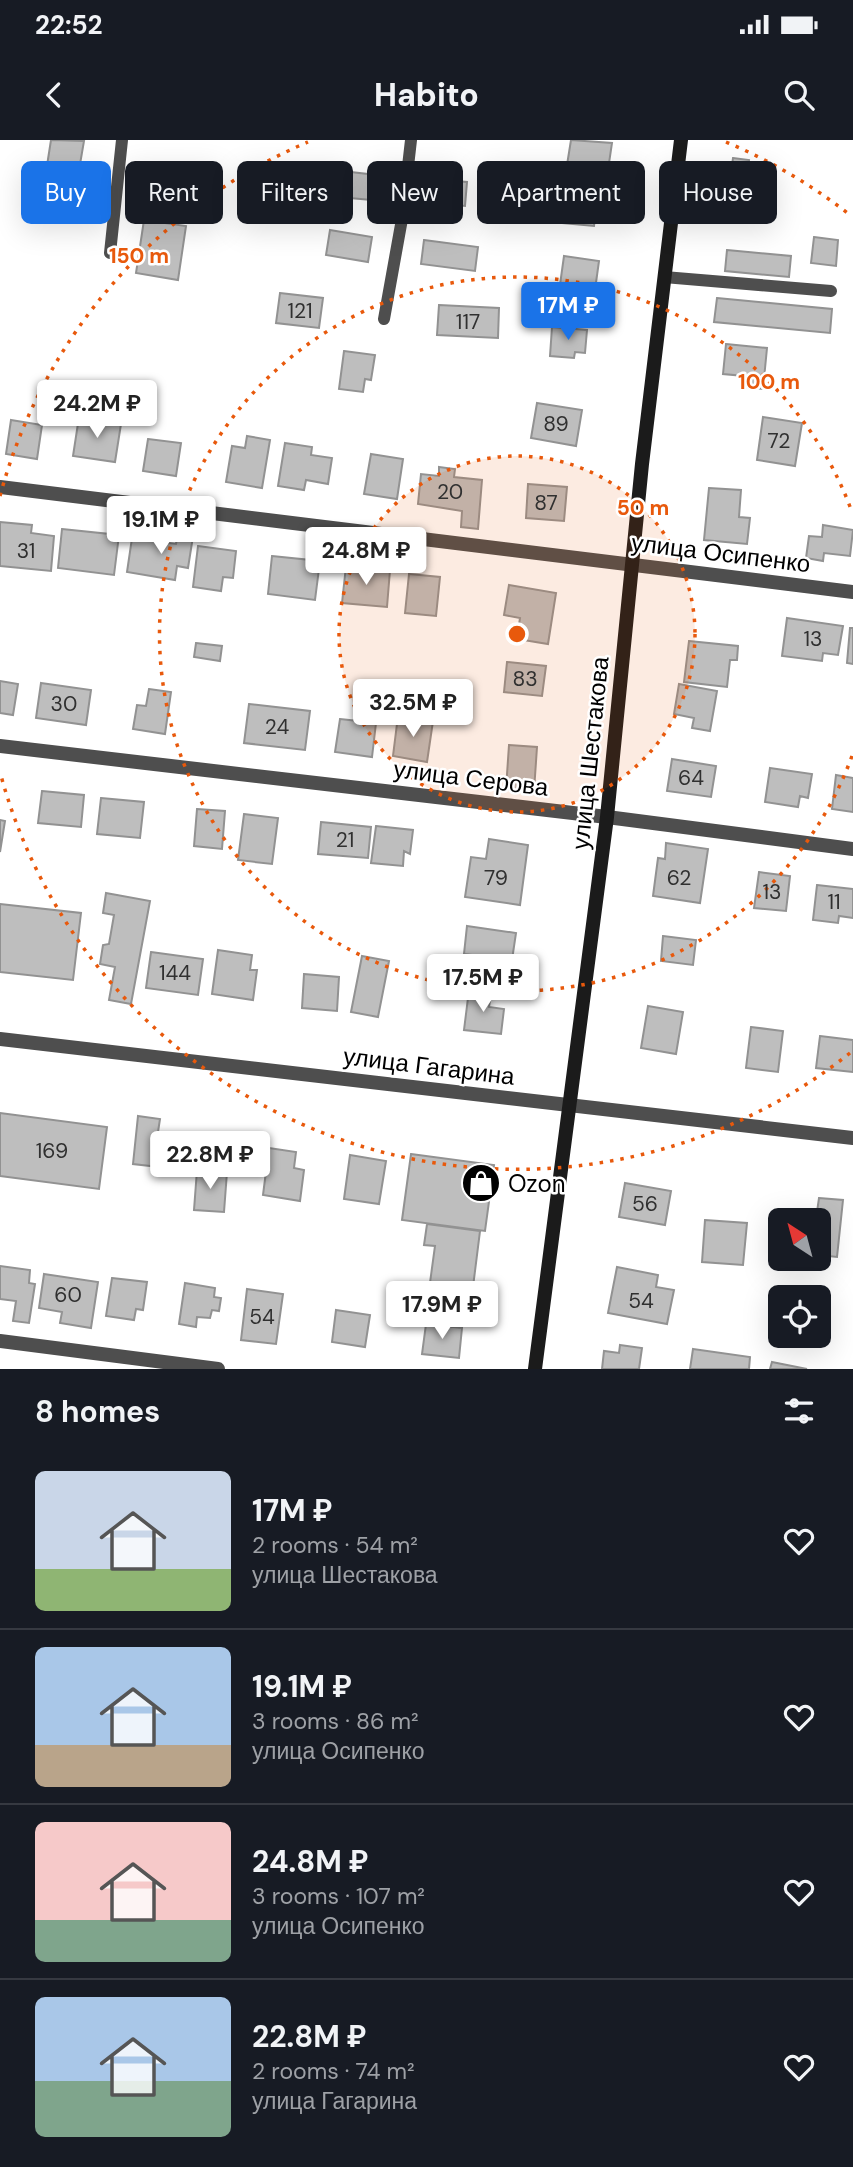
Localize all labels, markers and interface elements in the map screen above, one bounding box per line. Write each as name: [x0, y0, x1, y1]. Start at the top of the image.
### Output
text: 22:52: [35, 8, 103, 42]
text: Habito: [374, 74, 479, 116]
icon: back: [35, 76, 73, 114]
icon: search: [780, 76, 818, 114]
chip: Buy: [21, 161, 111, 224]
chip: Rent: [125, 161, 223, 224]
chip: Filters: [237, 161, 353, 224]
chip: New: [367, 161, 463, 224]
chip: Apartment: [477, 161, 645, 224]
chip: House: [659, 161, 777, 224]
text: 150 m: [109, 242, 169, 270]
pin: 17M ₽: [519, 282, 617, 342]
text: 17M ₽: [537, 290, 599, 320]
house number: 121: [287, 297, 313, 325]
house number: 117: [456, 308, 480, 336]
text: 100 m: [738, 368, 800, 396]
pin: 24.2M ₽: [32, 380, 162, 440]
text: 24.2M ₽: [53, 388, 141, 418]
house number: 89: [543, 410, 569, 438]
house number: 72: [768, 427, 790, 455]
house number: 20: [437, 478, 463, 506]
house number: 87: [534, 489, 558, 517]
text: 50 m: [617, 494, 669, 522]
pin: 19.1M ₽: [96, 496, 226, 556]
text: 19.1M ₽: [123, 504, 199, 534]
street label: улица Осипенко: [630, 527, 812, 579]
pin: 24.8M ₽: [301, 528, 431, 587]
text: 24.8M ₽: [321, 535, 411, 565]
house number: 31: [17, 537, 35, 565]
centre of rings: [505, 622, 529, 646]
house number: 13: [804, 625, 822, 653]
street label: улица Шестакова: [564, 654, 616, 851]
house number: 83: [512, 665, 538, 693]
pin: 32.5M ₽: [348, 680, 478, 739]
text: 32.5M ₽: [369, 687, 457, 717]
house number: 30: [51, 690, 77, 718]
house number: 24: [265, 713, 289, 741]
street label: улица Серова: [392, 753, 551, 803]
house number: 64: [678, 764, 704, 792]
house number: 21: [336, 826, 354, 854]
house number: 79: [484, 864, 508, 892]
house number: 62: [667, 864, 691, 892]
house number: 13: [763, 878, 781, 906]
house number: 11: [827, 888, 841, 916]
pin: 17.5M ₽: [418, 954, 548, 1014]
house number: 144: [159, 959, 191, 987]
text: 17.5M ₽: [443, 962, 523, 992]
street label: улица Гагарина: [342, 1040, 517, 1092]
pin: 22.8M ₽: [145, 1132, 275, 1191]
house number: 169: [36, 1137, 68, 1165]
text: 22.8M ₽: [166, 1139, 254, 1169]
shop icon: Ozon: [460, 1162, 502, 1204]
place label: Ozon: [508, 1168, 566, 1199]
house number: 56: [632, 1190, 658, 1218]
north arrow: [768, 1208, 831, 1270]
map controls: [768, 1208, 831, 1348]
house number: 60: [54, 1281, 82, 1309]
pin: 17.9M ₽: [377, 1282, 507, 1341]
button: locate: [768, 1285, 831, 1348]
house number: 54: [628, 1287, 654, 1315]
text: 17.9M ₽: [402, 1289, 482, 1319]
house number: 54: [249, 1303, 275, 1331]
text: 8 homes: [35, 1392, 160, 1431]
icon: filters: [780, 1392, 818, 1430]
text: 17M ₽: [252, 1491, 332, 1530]
icon: home: [91, 1499, 175, 1583]
icon: heart: [780, 1522, 818, 1560]
text: 2 rooms · 54 m²: [252, 1530, 418, 1560]
text: улица Шестакова: [252, 1560, 438, 1590]
text: 19.1M ₽: [252, 1667, 352, 1706]
icon: home: [91, 1675, 175, 1759]
icon: heart: [780, 1698, 818, 1736]
text: 3 rooms · 86 m²: [252, 1706, 419, 1736]
text: улица Осипенко: [252, 1736, 425, 1766]
text: 24.8M ₽: [252, 1842, 368, 1881]
icon: home: [91, 1850, 175, 1934]
icon: heart: [780, 1873, 818, 1911]
text: 3 rooms · 107 m²: [252, 1881, 425, 1911]
text: улица Осипенко: [252, 1911, 425, 1941]
text: 22.8M ₽: [252, 2017, 366, 2056]
icon: home: [91, 2025, 175, 2109]
icon: heart: [780, 2048, 818, 2086]
text: 2 rooms · 74 m²: [252, 2056, 415, 2086]
text: улица Гагарина: [252, 2086, 417, 2116]

